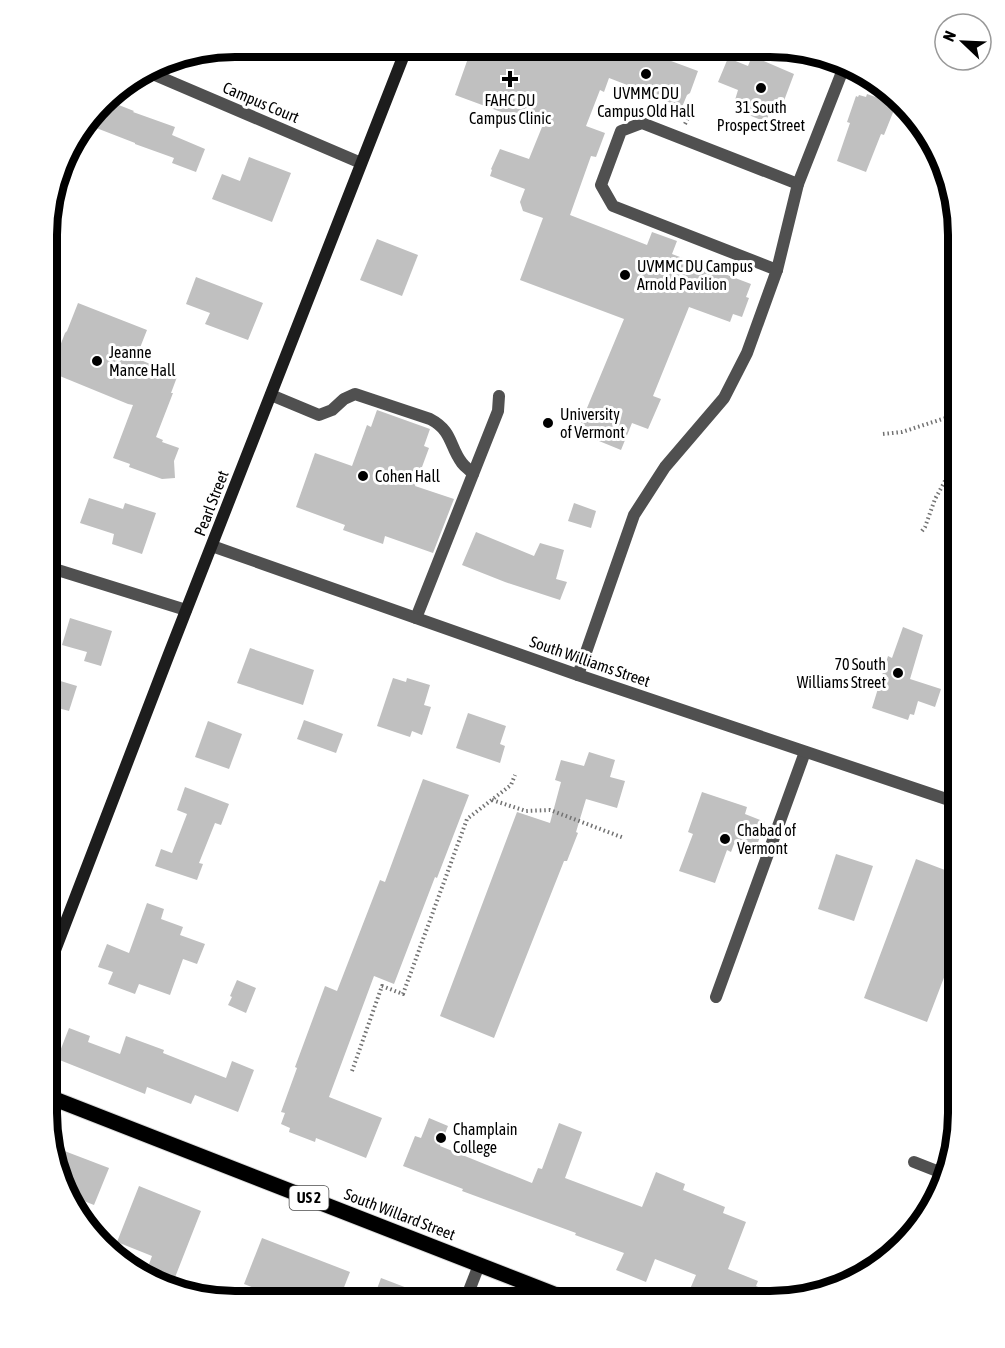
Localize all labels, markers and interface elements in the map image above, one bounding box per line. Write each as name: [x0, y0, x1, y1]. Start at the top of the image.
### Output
north arrow: [933, 12, 993, 72]
text: N: [939, 28, 959, 44]
marker: UVMMC DU Campus Old Hall: [639, 67, 653, 81]
marker: FAHC DU Campus Clinic: [501, 70, 519, 88]
street label: Campus Court: [220, 78, 302, 127]
marker: 31 South Prospect Street: [754, 81, 768, 95]
place label: UVMMC DU Campus Old Hall: [597, 84, 696, 121]
place label: FAHC DU Campus Clinic: [469, 91, 551, 128]
place label: 31 South Prospect Street: [717, 98, 806, 135]
place label: UVMMC DU Campus Arnold Pavilion: [637, 257, 753, 293]
marker: UVMMC DU Campus Arnold Pavilion: [618, 268, 632, 282]
place label: Jeanne Mance Hall: [109, 343, 176, 379]
marker: Jeanne Mance Hall: [90, 354, 104, 368]
place label: University of Vermont: [560, 405, 625, 441]
marker: University of Vermont: [541, 416, 555, 430]
street label: Pearl Street: [190, 467, 232, 538]
place label: Cohen Hall: [375, 467, 441, 485]
marker: Cohen Hall: [356, 469, 370, 483]
street label: South Williams Street: [528, 632, 653, 690]
place label: 70 South Williams Street: [797, 655, 886, 691]
marker: 70 South Williams Street: [891, 666, 905, 680]
place label: Chabad of Vermont: [737, 821, 797, 857]
marker: Chabad of Vermont: [718, 832, 732, 846]
place label: Champlain College: [453, 1120, 518, 1157]
marker: Champlain College: [434, 1131, 448, 1145]
street label: South Willard Street: [342, 1185, 458, 1244]
road number: US 2: [290, 1186, 328, 1210]

